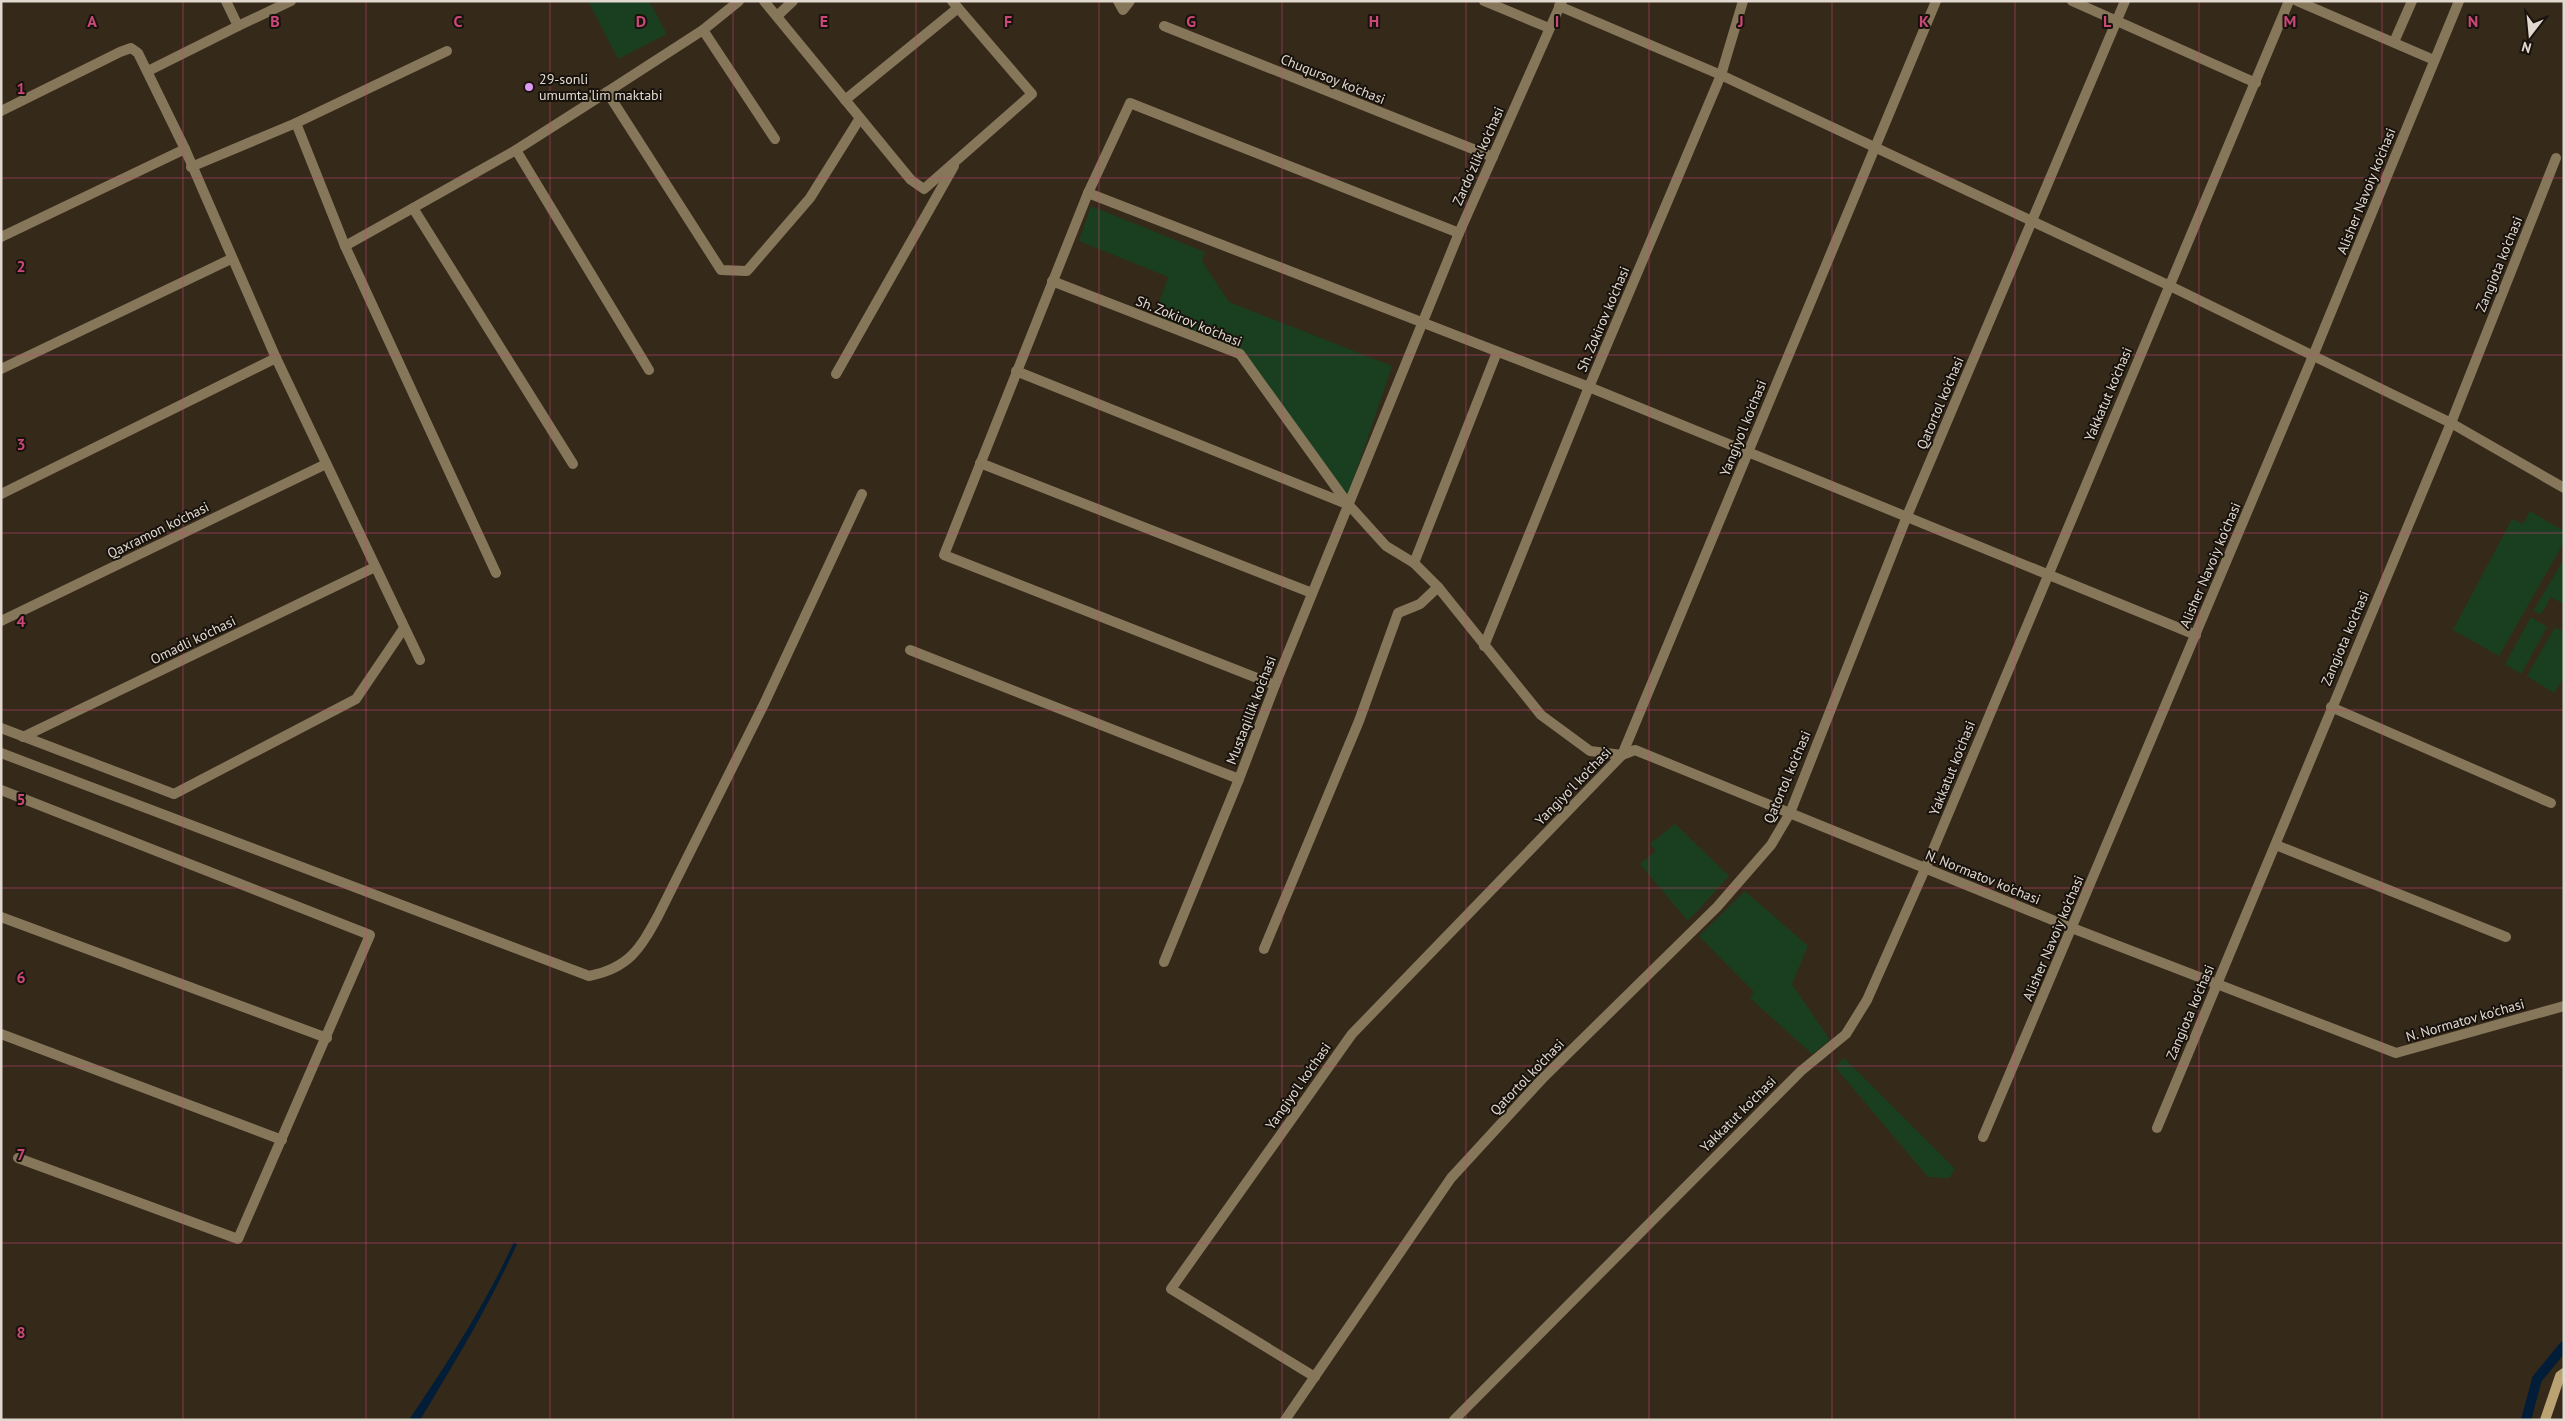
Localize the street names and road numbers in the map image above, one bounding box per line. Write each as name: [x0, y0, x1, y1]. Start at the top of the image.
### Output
street label: Chuqursoy ko'chasi: [1278, 50, 1388, 108]
street label: Zardo'zlik ko'chasi: [1448, 104, 1508, 208]
street label: Alisher Navoiy ko'chasi: [2332, 125, 2400, 257]
street label: Zangiota ko'chasi: [2472, 214, 2526, 314]
street label: Sh. Zokirov ko'chasi: [1573, 264, 1633, 374]
street label: Sh. Zokirov ko'chasi: [1133, 292, 1245, 350]
street label: Yakkatut ko'chasi: [2080, 344, 2136, 444]
street label: Qatortol ko'chasi: [1912, 354, 1968, 452]
street label: Yangiyo'l ko'chasi: [1716, 377, 1770, 479]
street label: Qaxramon ko'chasi: [104, 498, 212, 562]
street label: Alisher Navoiy ko'chasi: [2175, 500, 2245, 630]
street label: Zangiota ko'chasi: [2317, 588, 2373, 688]
street label: Omadli ko'chasi: [147, 612, 239, 668]
street label: Mustaqillik ko'chasi: [1222, 653, 1280, 767]
street label: Yakkatut ko'chasi: [1925, 718, 1979, 818]
street label: Qatortol ko'chasi: [1759, 728, 1815, 826]
street label: Yangiyo'l ko'chasi: [1531, 743, 1615, 829]
street label: N. Normatov ko'chasi: [1923, 846, 2043, 908]
street label: Alisher Navoiy ko'chasi: [2018, 873, 2088, 1003]
street label: Zangiota ko'chasi: [2162, 962, 2218, 1062]
street label: N. Normatov ko'chasi: [2404, 994, 2526, 1046]
street label: Qatortol ko'chasi: [1486, 1035, 1568, 1119]
street label: Yangiyo'l ko'chasi: [1261, 1039, 1335, 1133]
street label: Yakkatut ko'chasi: [1696, 1072, 1780, 1156]

